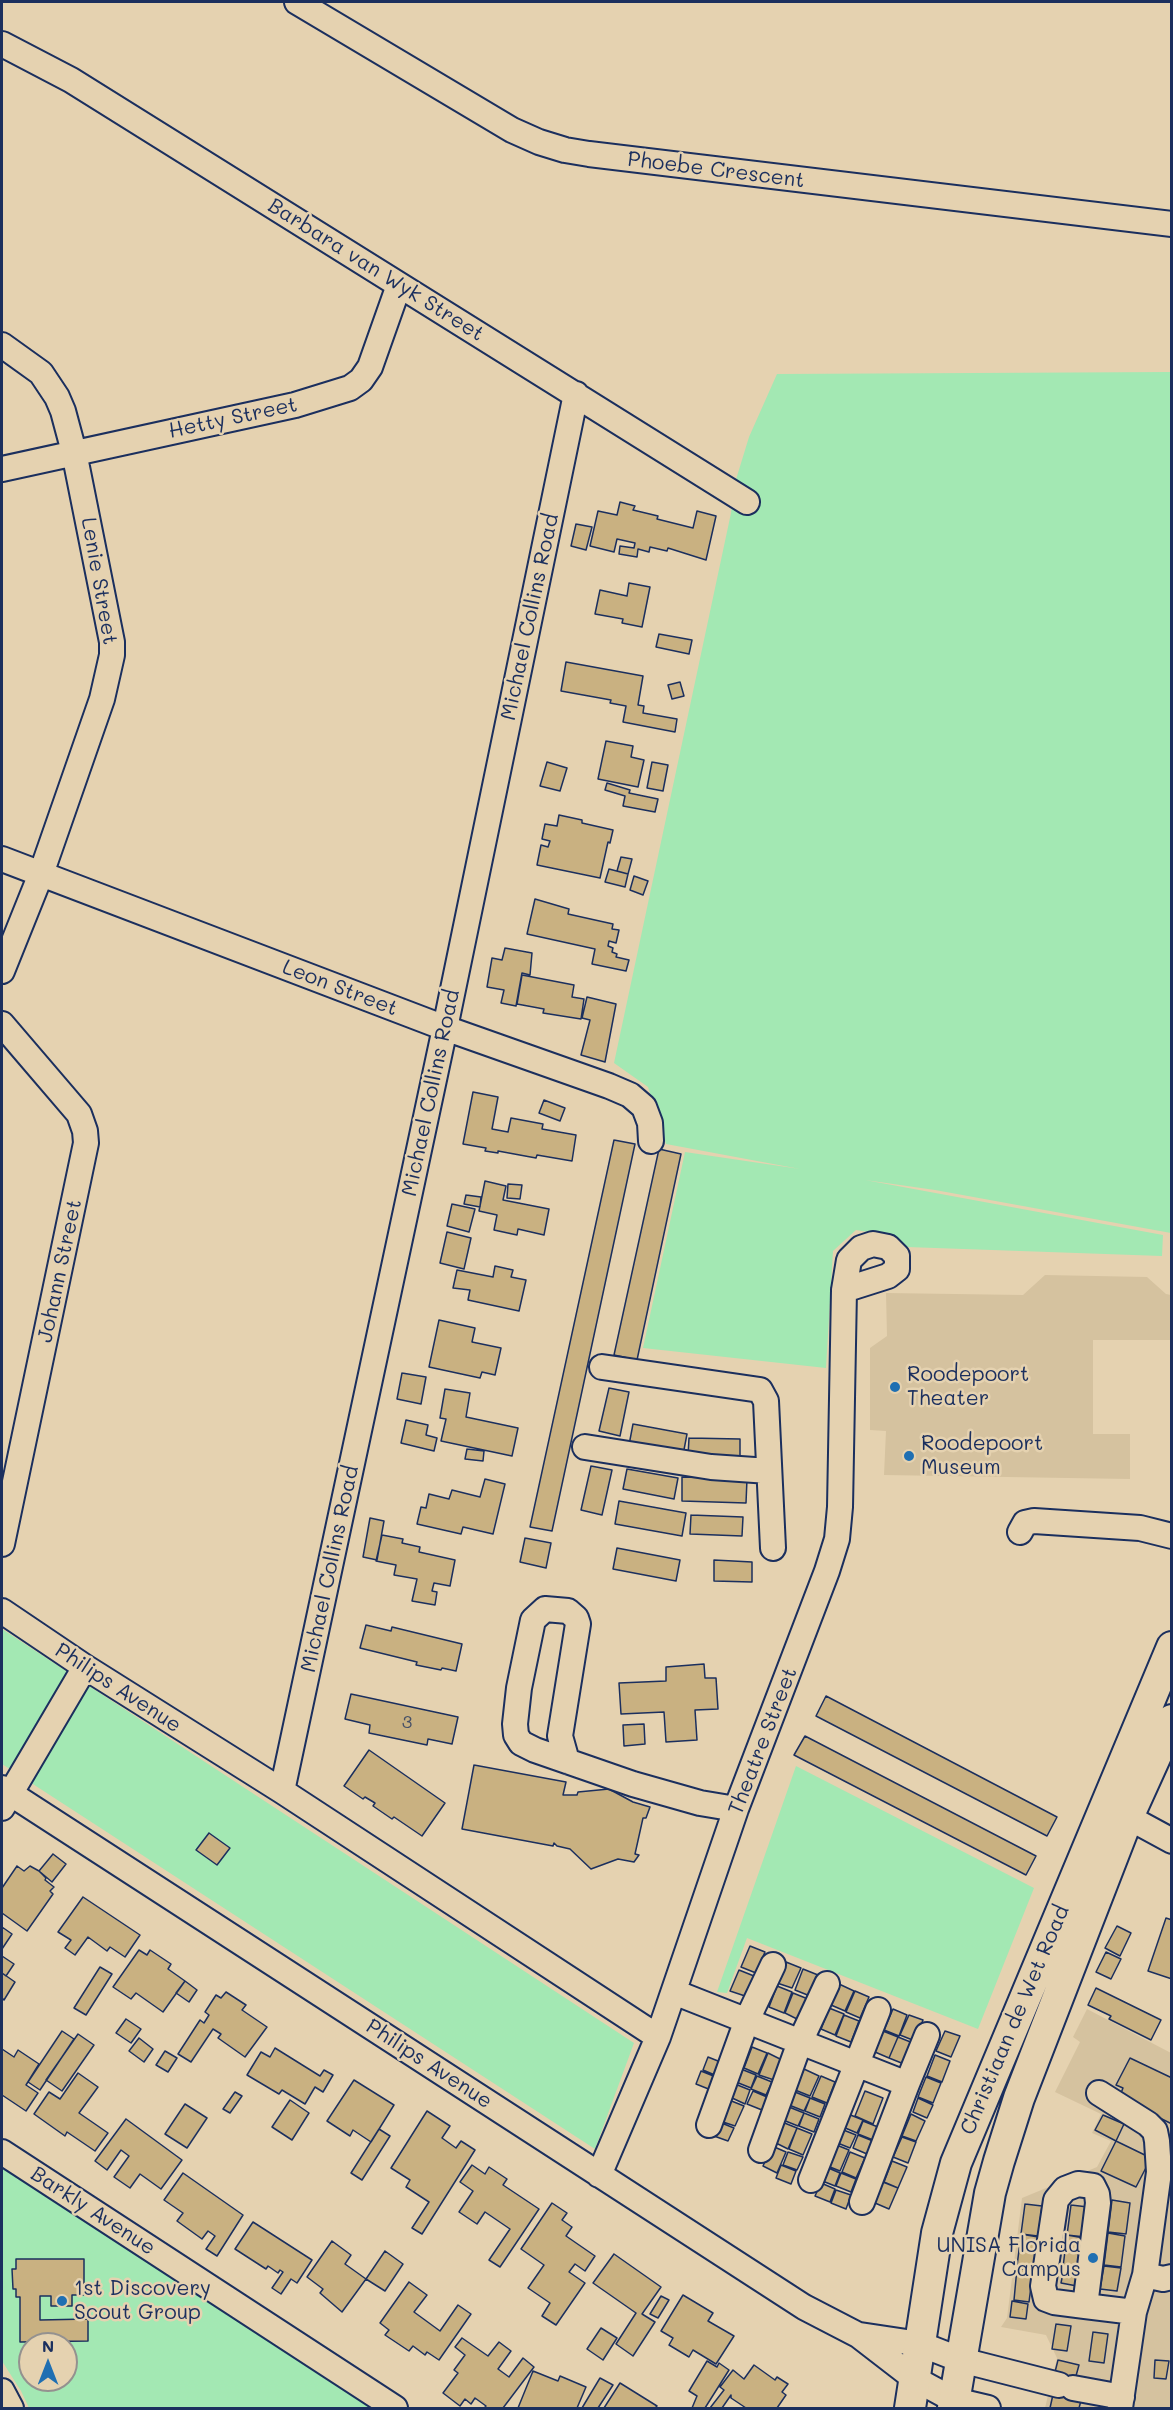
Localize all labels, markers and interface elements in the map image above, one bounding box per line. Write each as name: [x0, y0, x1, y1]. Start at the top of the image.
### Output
street label: Phoebe Crescent: [626, 147, 806, 193]
street label: Barbara van Wyk Street: [263, 193, 489, 347]
street label: Hetty Street: [166, 392, 300, 444]
street label: Michael Collins Road: [496, 511, 564, 723]
street label: Lenie Street: [75, 515, 123, 647]
street label: Leon Street: [279, 954, 401, 1022]
street label: Michael Collins Road: [397, 987, 465, 1199]
street label: Johann Street: [33, 1197, 87, 1345]
place label: Roodepoort Theater: [907, 1362, 1029, 1412]
marker: Roodepoort Theater: [888, 1380, 902, 1394]
place label: Roodepoort Museum: [921, 1431, 1043, 1481]
marker: Roodepoort Museum: [902, 1449, 916, 1463]
street label: Michael Collins Road: [296, 1463, 364, 1675]
street label: Philips Avenue: [50, 1638, 186, 1738]
street label: Theatre Street: [723, 1664, 803, 1818]
house number: 3: [402, 1711, 412, 1733]
street label: Christiaan de Wet Road: [955, 1901, 1075, 2139]
street label: Philips Avenue: [361, 2014, 497, 2114]
street label: Barkly Avenue: [26, 2161, 160, 2261]
place label: UNISA Florida Campus: [936, 2233, 1081, 2283]
marker: UNISA Florida Campus: [1086, 2251, 1100, 2265]
place label: 1st Discovery Scout Group: [74, 2276, 211, 2326]
marker: 1st Discovery Scout Group: [55, 2294, 69, 2308]
north arrow: [18, 2332, 78, 2392]
text: N: [42, 2335, 54, 2356]

